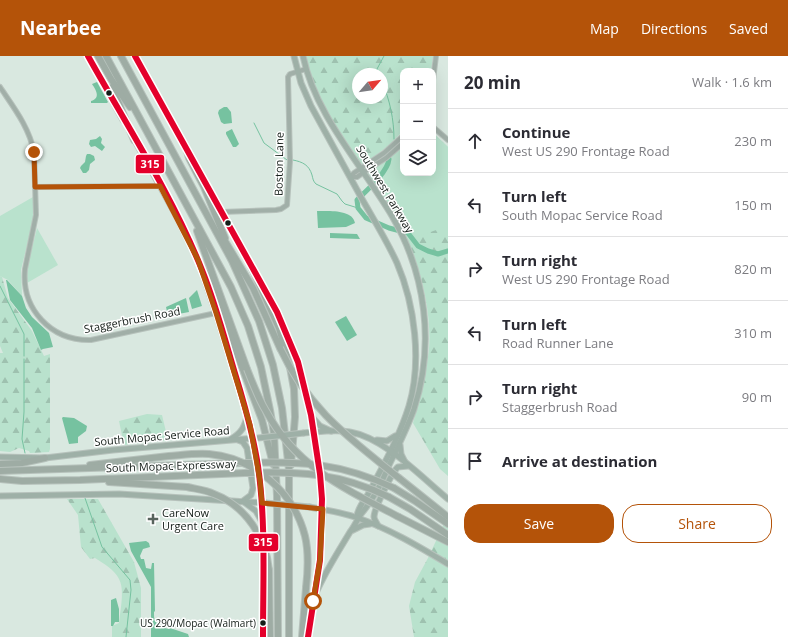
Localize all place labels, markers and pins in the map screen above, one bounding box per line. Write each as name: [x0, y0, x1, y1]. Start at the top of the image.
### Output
unlabelled marker: [104, 88, 114, 98]
unlabelled marker: [223, 218, 233, 228]
place label: CareNow Urgent Care: [162, 505, 224, 533]
marker: CareNow Urgent Care: [147, 513, 159, 525]
place label: US 290/Mopac (Walmart): [140, 616, 256, 630]
marker: US 290/Mopac (Walmart): [258, 618, 268, 628]

